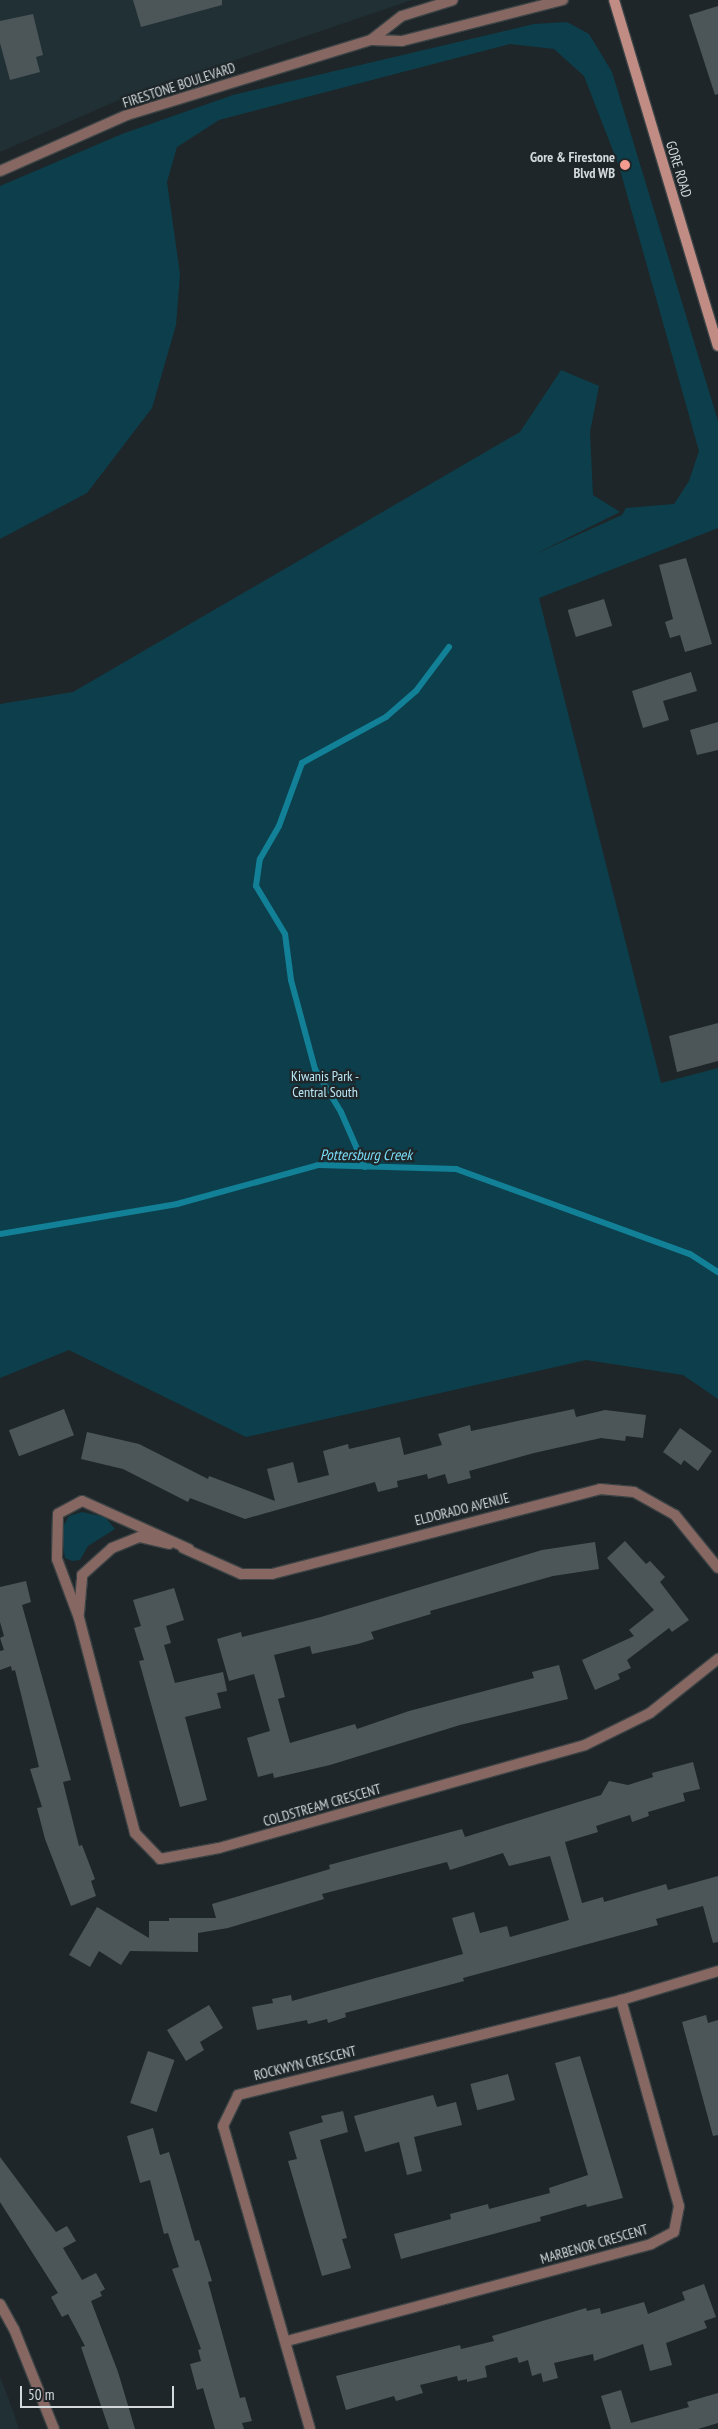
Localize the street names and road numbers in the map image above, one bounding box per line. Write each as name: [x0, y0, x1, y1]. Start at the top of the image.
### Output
street label: FIRESTONE BOULEVARD: [120, 59, 238, 111]
street label: GORE ROAD: [662, 139, 696, 199]
street label: ELDORADO AVENUE: [413, 1489, 511, 1529]
street label: COLDSTREAM CRESCENT: [261, 1780, 383, 1830]
street label: ROCKWYN CRESCENT: [252, 2042, 358, 2084]
street label: MARBENOR CRESCENT: [538, 2221, 650, 2267]

